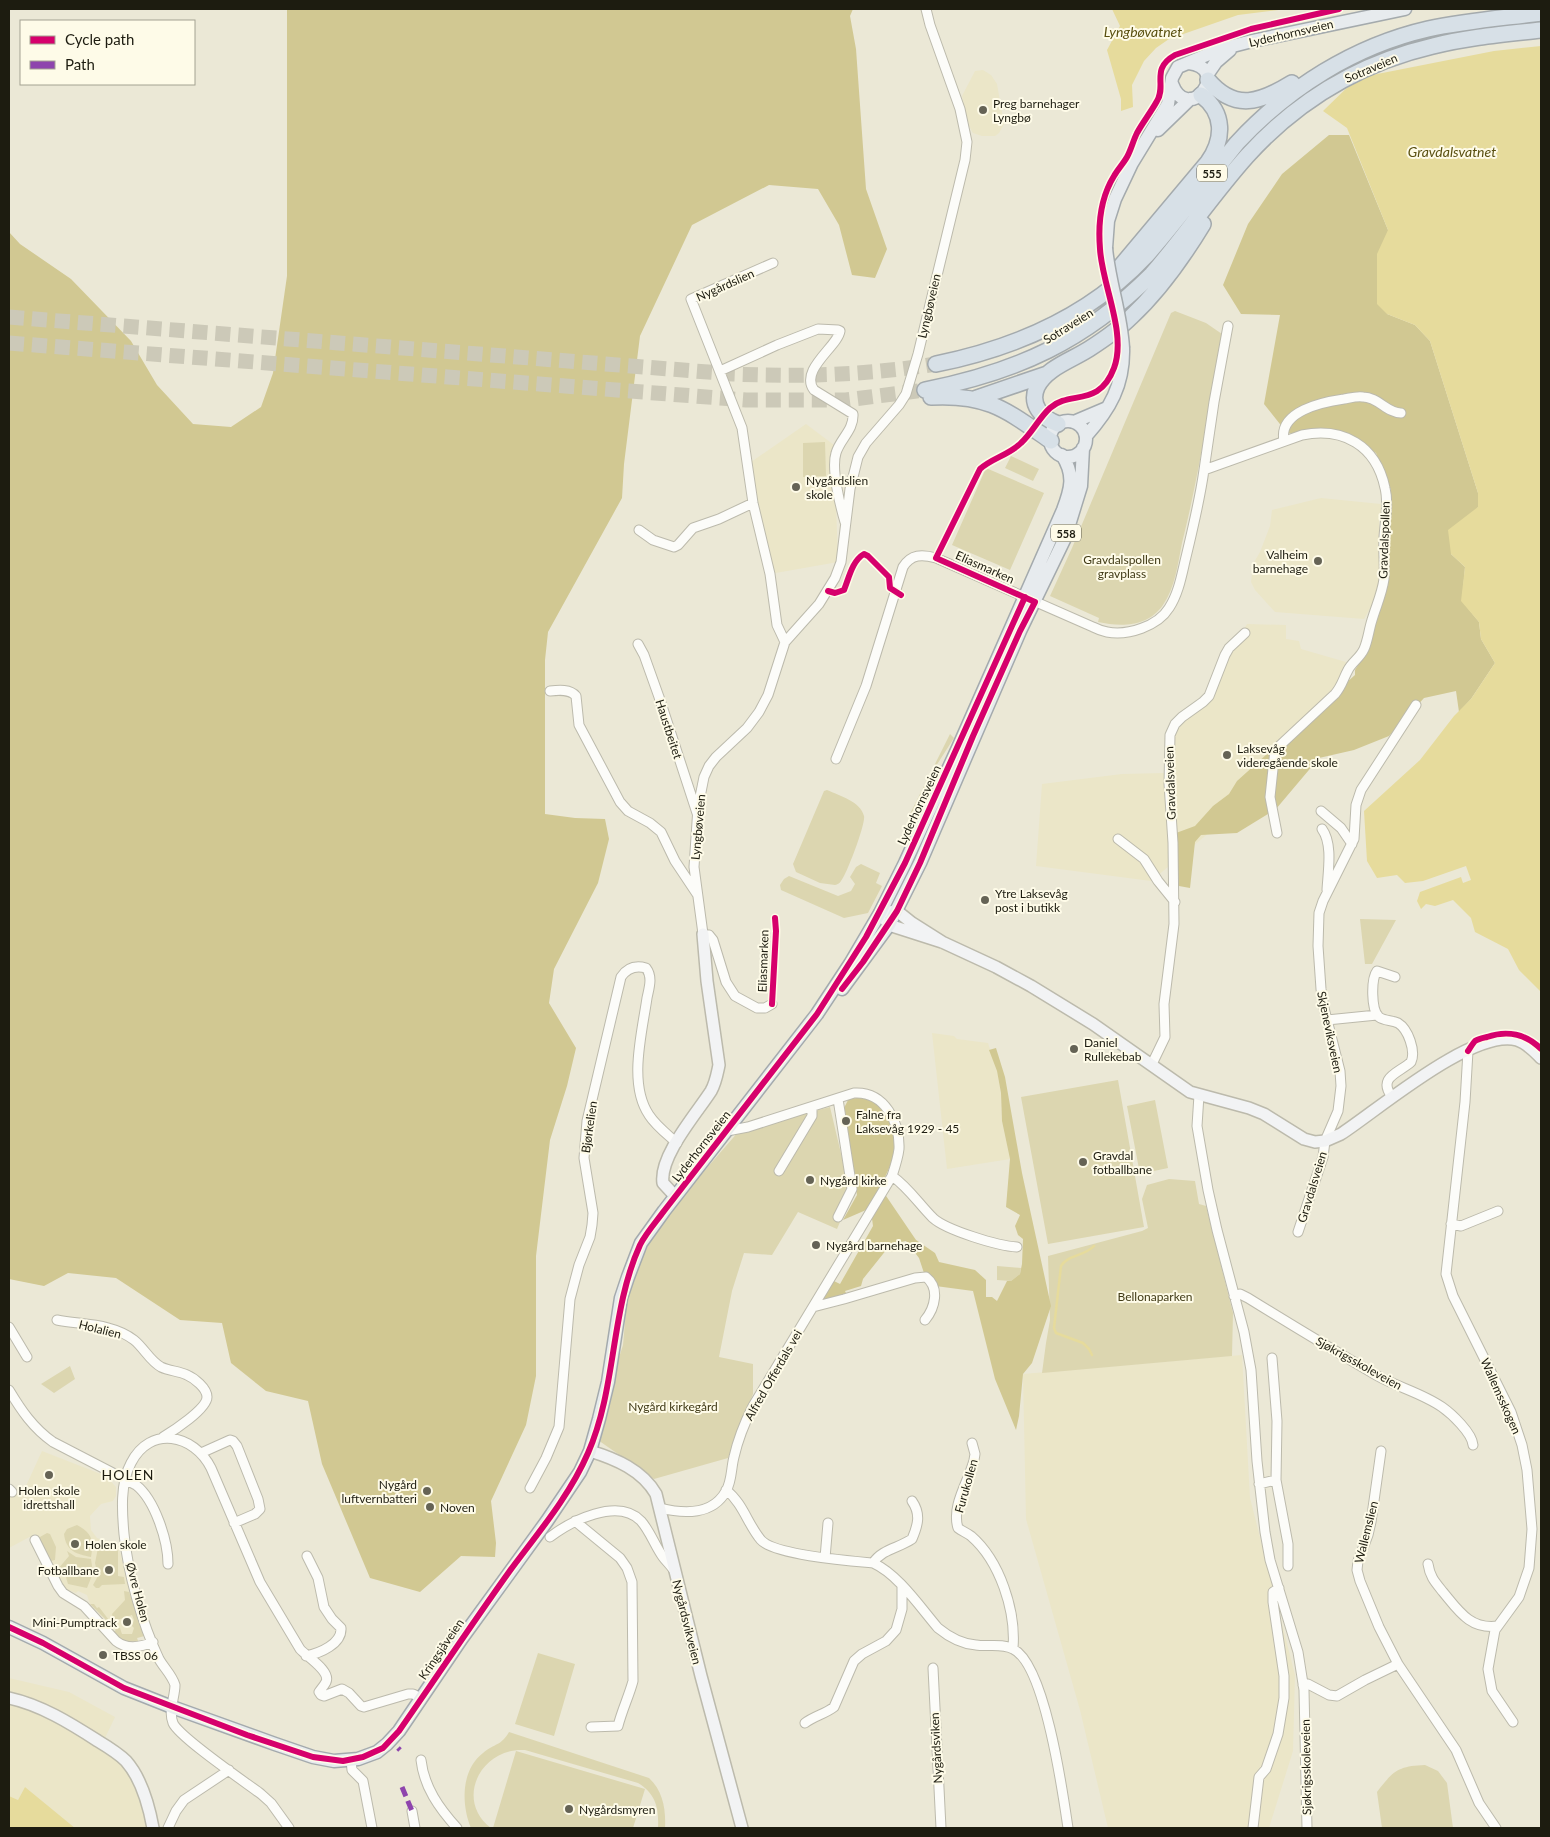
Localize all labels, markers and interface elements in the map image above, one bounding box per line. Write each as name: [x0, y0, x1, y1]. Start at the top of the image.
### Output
street label: Lyderhornsveien: [1247, 16, 1335, 50]
legend: [20, 20, 195, 85]
water label: Lyngbøvatnet: [1104, 23, 1182, 40]
text: Cycle path: [65, 30, 134, 48]
street label: Sotraveien: [1342, 50, 1400, 86]
text: Path: [65, 55, 95, 73]
place label: Preg barnehager Lyngbø: [993, 96, 1080, 125]
marker: Preg barnehager Lyngbø: [977, 104, 989, 116]
water label: Gravdalsvatnet: [1408, 143, 1496, 160]
road number: 555: [1197, 164, 1227, 182]
street label: Nygårdslien: [694, 266, 756, 304]
street label: Lyngbøveien: [914, 272, 944, 340]
street label: Sotraveien: [1040, 305, 1096, 347]
place label: Nygårdslien skole: [806, 473, 868, 502]
marker: Nygårdslien skole: [790, 481, 802, 493]
street label: Gravdalspollen: [1375, 501, 1393, 579]
road number: 558: [1051, 524, 1081, 542]
street label: Eliasmarken: [953, 547, 1017, 587]
place label: Valheim barnehage: [1253, 547, 1308, 576]
park label: Gravdalspollen gravplass: [1083, 552, 1161, 581]
marker: Valheim barnehage: [1312, 555, 1324, 567]
street label: Haustbeitet: [652, 697, 686, 761]
place label: Laksevåg videregående skole: [1237, 741, 1338, 770]
street label: Gravdalsveien: [1161, 746, 1179, 820]
marker: Laksevåg videregående skole: [1221, 749, 1233, 761]
street label: Lyderhornsveien: [894, 763, 944, 847]
street label: Lyngbøveien: [688, 794, 708, 860]
place label: Ytre Laksevåg post i butikk: [995, 886, 1068, 915]
marker: Ytre Laksevåg post i butikk: [979, 894, 991, 906]
street label: Eliasmarken: [754, 929, 772, 993]
street label: Skjeneviksveien: [1314, 990, 1346, 1074]
place label: Daniel Rullekebab: [1084, 1035, 1142, 1064]
marker: Daniel Rullekebab: [1068, 1043, 1080, 1055]
street label: Bjørkelien: [578, 1100, 600, 1154]
street label: Lyderhornsveien: [668, 1107, 734, 1185]
place label: Falne fra Laksevåg 1929 - 45: [856, 1107, 959, 1136]
marker: Falne fra Laksevåg 1929 - 45: [840, 1115, 852, 1127]
place label: Gravdal fotballbane: [1093, 1148, 1152, 1177]
street label: Gravdalsveien: [1294, 1150, 1330, 1224]
marker: Gravdal fotballbane: [1077, 1156, 1089, 1168]
place label: Nygård kirke: [820, 1173, 887, 1188]
marker: Nygård kirke: [804, 1174, 816, 1186]
place label: Nygård barnehage: [826, 1238, 922, 1253]
marker: Nygård barnehage: [810, 1239, 822, 1251]
park label: Bellonaparken: [1118, 1289, 1192, 1304]
street label: Holalien: [77, 1316, 123, 1342]
street label: Alfred Offerdals vei: [741, 1327, 805, 1423]
street label: Sjøkrigsskoleveien: [1313, 1333, 1405, 1393]
street label: Wallemsskogen: [1478, 1356, 1524, 1436]
park label: Nygård kirkegård: [628, 1399, 718, 1414]
street label: Furukollen: [951, 1457, 981, 1515]
district label: HOLEN: [102, 1466, 154, 1483]
marker: Holen skole idrettshall: [43, 1469, 55, 1481]
place label: Nygård luftvernbatteri: [341, 1477, 417, 1506]
place label: Holen skole idrettshall: [18, 1483, 80, 1512]
marker: Nygård luftvernbatteri: [421, 1485, 433, 1497]
street label: Wallemslien: [1351, 1499, 1381, 1565]
place label: Noven: [440, 1500, 475, 1515]
marker: Noven: [424, 1501, 436, 1513]
place label: Holen skole: [85, 1537, 147, 1552]
marker: Holen skole: [69, 1538, 81, 1550]
street label: Øvre Holen: [123, 1561, 153, 1623]
place label: Fotballbane: [38, 1563, 99, 1578]
marker: Fotballbane: [103, 1564, 115, 1576]
street label: Nygårdsvikveien: [669, 1578, 705, 1666]
place label: Mini-Pumptrack: [32, 1615, 118, 1630]
marker: Mini-Pumptrack: [121, 1616, 133, 1628]
street label: Kringsjåveien: [415, 1616, 467, 1682]
place label: TBSS 06: [113, 1648, 158, 1663]
marker: TBSS 06: [97, 1649, 109, 1661]
street label: Nygårdsviken: [927, 1712, 945, 1784]
street label: Sjøkrigsskoleveien: [1298, 1719, 1314, 1815]
place label: Nygårdsmyren: [579, 1802, 655, 1817]
marker: Nygårdsmyren: [563, 1803, 575, 1815]

